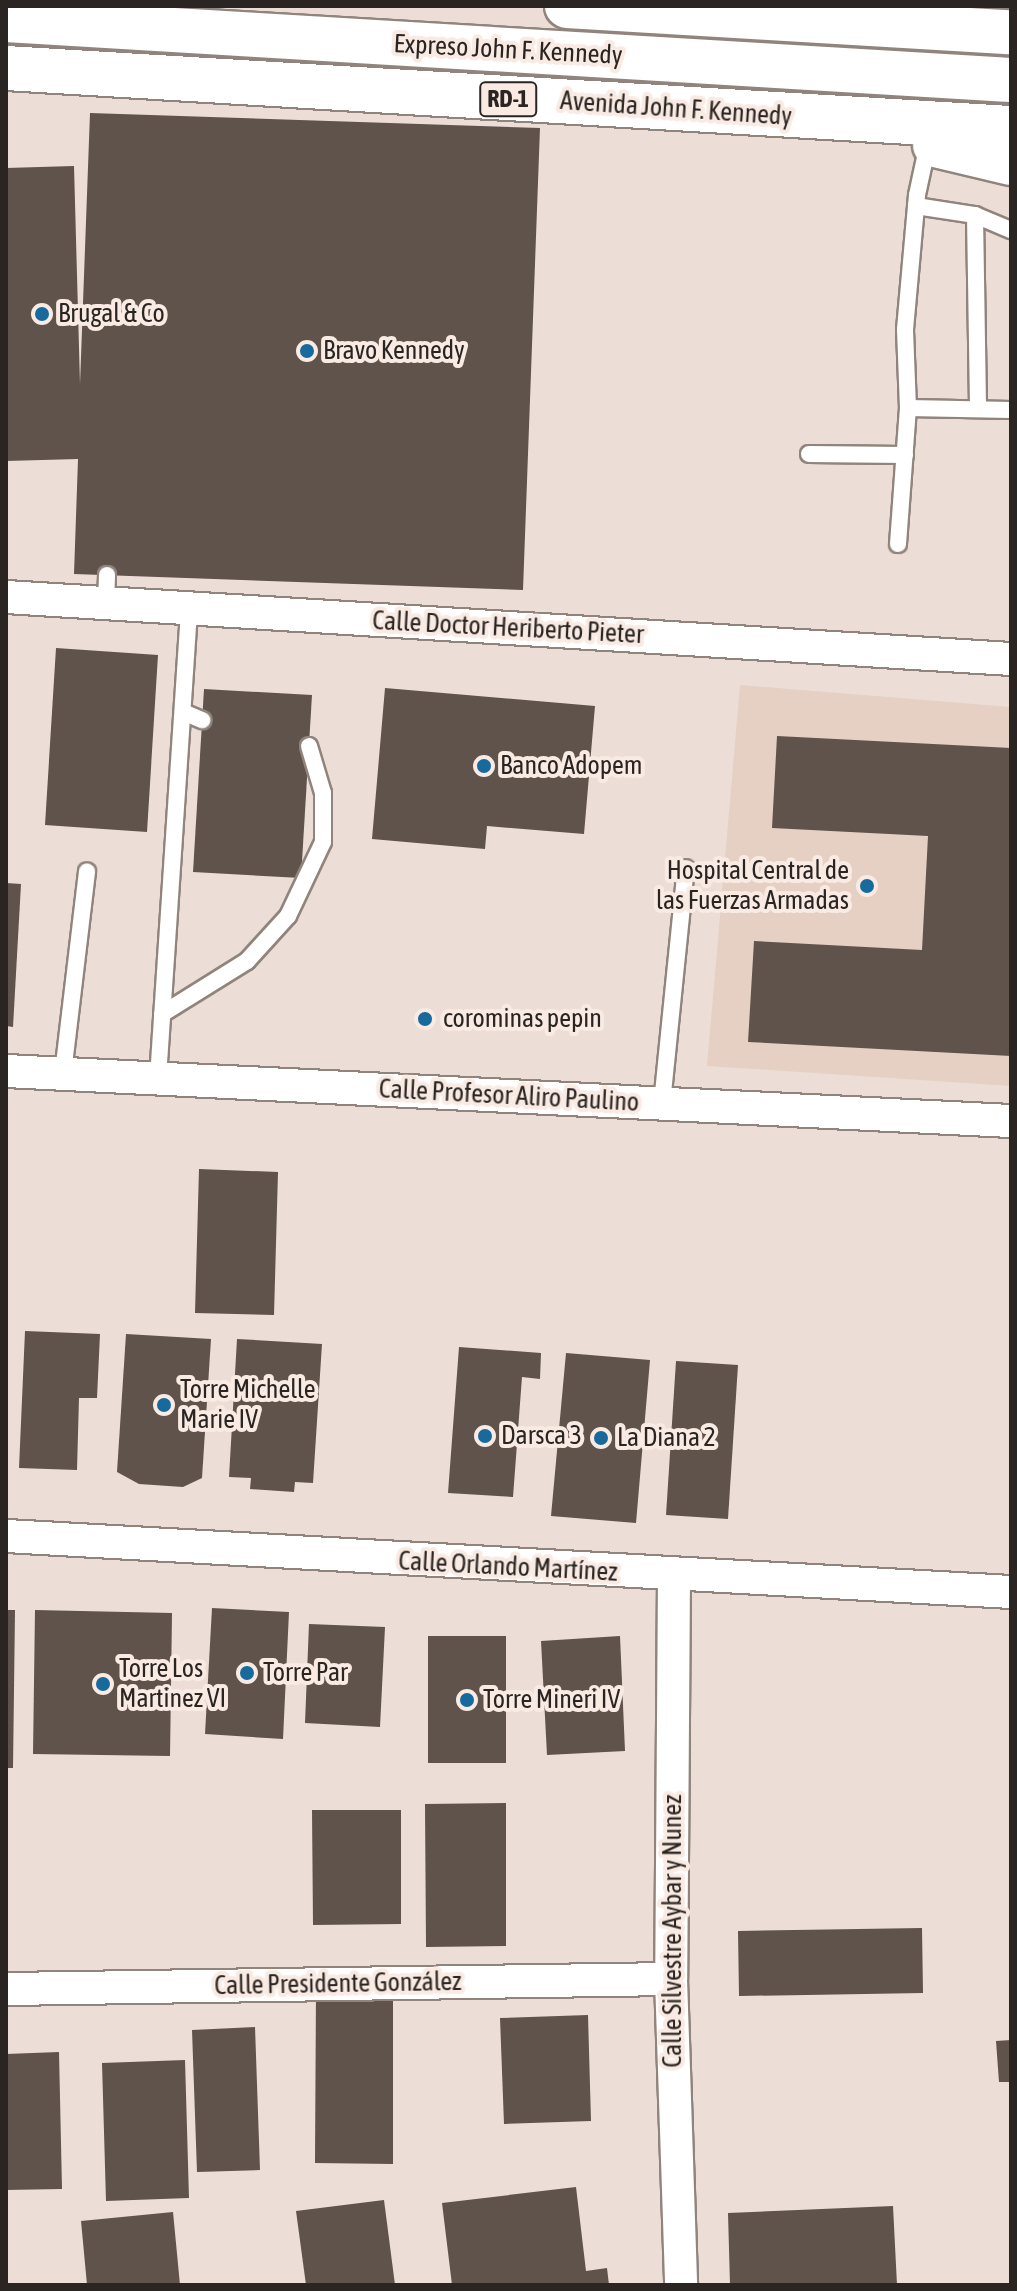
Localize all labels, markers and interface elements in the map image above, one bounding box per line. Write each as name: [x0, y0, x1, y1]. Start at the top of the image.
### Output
street label: Expreso John F. Kennedy: [393, 28, 623, 72]
road number: RD-1: [478, 79, 538, 119]
street label: Avenida John F. Kennedy: [559, 85, 793, 133]
place label: Brugal & Co: [58, 298, 165, 330]
marker: Brugal & Co: [33, 305, 51, 323]
place label: Bravo Kennedy: [323, 335, 465, 367]
marker: Bravo Kennedy: [298, 342, 316, 360]
street label: Calle Doctor Heriberto Pieter: [372, 605, 644, 651]
place label: Banco Adopem: [500, 750, 643, 782]
marker: Banco Adopem: [475, 757, 493, 775]
place label: Hospital Central de las Fuerzas Armadas: [656, 855, 849, 916]
marker: Hospital Central de las Fuerzas Armadas: [856, 875, 878, 897]
place label: corominas pepin: [443, 1003, 602, 1035]
marker: corominas pepin: [414, 1008, 436, 1030]
street label: Calle Profesor Aliro Paulino: [378, 1074, 640, 1118]
place label: Torre Michelle Marie IV: [180, 1374, 316, 1436]
marker: Torre Michelle Marie IV: [155, 1396, 173, 1414]
place label: Darsca 3: [501, 1420, 582, 1452]
place label: La Diana 2: [617, 1422, 716, 1454]
marker: Darsca 3: [476, 1427, 494, 1445]
marker: La Diana 2: [592, 1429, 610, 1447]
street label: Calle Orlando Martínez: [398, 1546, 618, 1588]
place label: Torre Los Martinez VI: [119, 1653, 226, 1714]
place label: Torre Par: [263, 1657, 348, 1689]
marker: Torre Par: [238, 1664, 256, 1682]
marker: Torre Los Martinez VI: [94, 1675, 112, 1693]
place label: Torre Mineri IV: [483, 1684, 620, 1716]
marker: Torre Mineri IV: [458, 1691, 476, 1709]
street label: Calle Silvestre Aybar y Nunez: [657, 1794, 689, 2068]
street label: Calle Presidente González: [214, 1966, 462, 2002]

